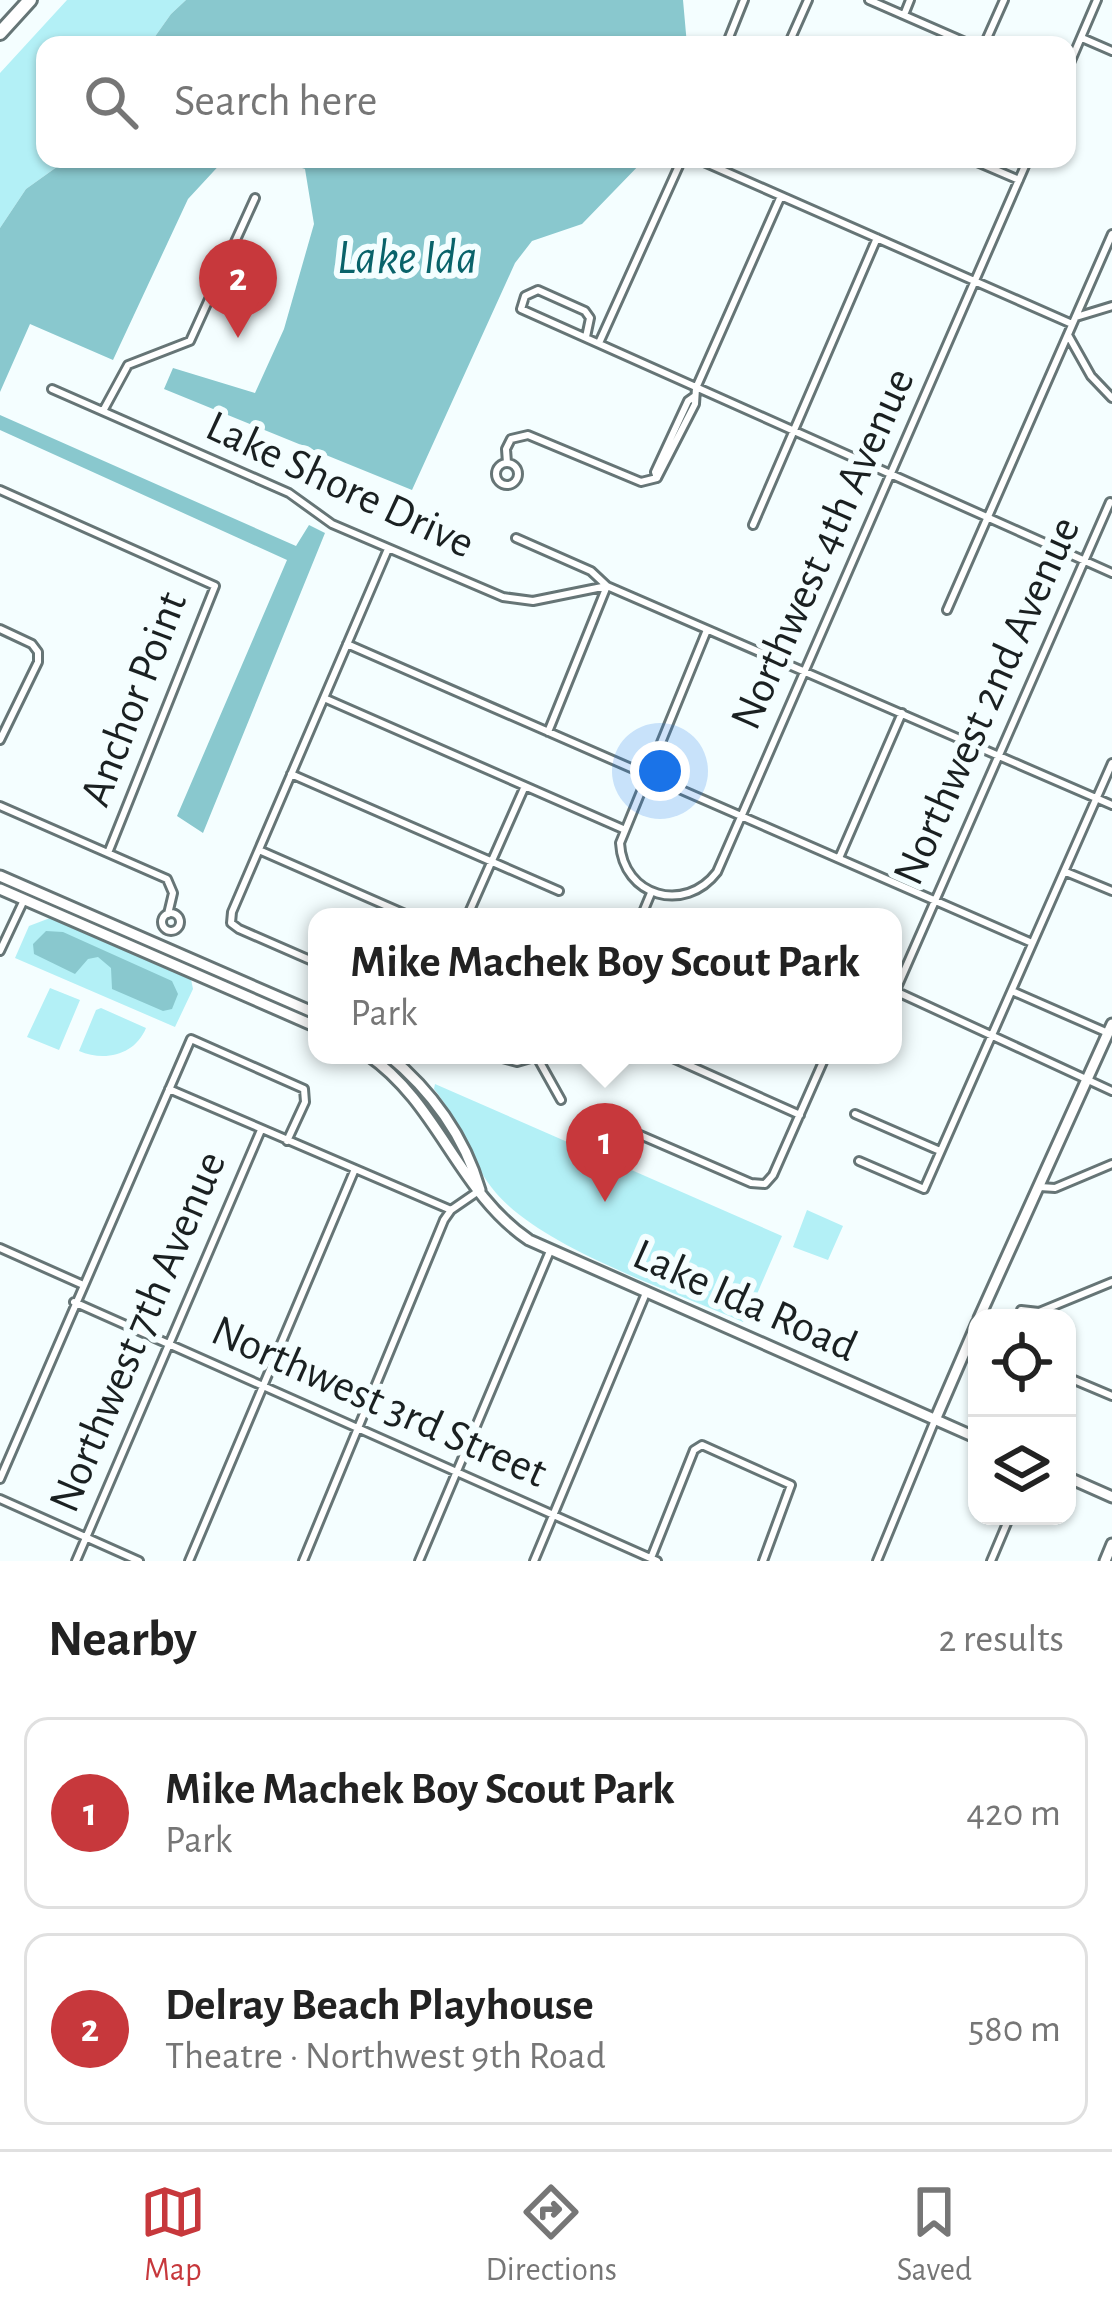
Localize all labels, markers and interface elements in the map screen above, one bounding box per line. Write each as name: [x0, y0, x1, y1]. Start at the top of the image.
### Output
search box: [36, 36, 1076, 168]
icon: search: [78, 69, 144, 135]
text: Search here: [174, 79, 377, 124]
water label: Lake Ida: [337, 235, 477, 283]
pin: 2: [199, 239, 277, 338]
street label: Northwest 4th Avenue: [723, 362, 923, 736]
street label: Lake Shore Drive: [199, 403, 481, 567]
street label: Northwest 2nd Avenue: [886, 510, 1088, 892]
street label: Anchor Point: [73, 586, 195, 812]
your location: [630, 741, 690, 801]
popup: [308, 908, 902, 1064]
text: Mike Machek Boy Scout Park: [350, 940, 860, 985]
text: Park: [350, 994, 418, 1033]
pin: 1: [566, 1103, 644, 1202]
street label: Northwest 7th Avenue: [42, 1145, 234, 1519]
street label: Lake Ida Road: [626, 1232, 864, 1370]
street label: Northwest 3rd Street: [205, 1308, 553, 1496]
map controls: [968, 1309, 1076, 1525]
button: locate: [968, 1309, 1076, 1417]
button: layers: [968, 1417, 1076, 1525]
text: Nearby: [48, 1614, 197, 1665]
text: 2 results: [938, 1620, 1064, 1659]
text: Mike Machek Boy Scout Park: [165, 1767, 674, 1812]
text: 1: [83, 1794, 97, 1833]
text: 420 m: [966, 1794, 1061, 1833]
text: Park: [165, 1821, 232, 1860]
text: Delray Beach Playhouse: [165, 1983, 594, 2028]
text: 2: [81, 2010, 99, 2049]
text: 580 m: [968, 2010, 1061, 2049]
text: Theatre · Northwest 9th Road: [165, 2037, 606, 2076]
tab: Map: [140, 2179, 206, 2291]
tab: Directions: [485, 2179, 617, 2291]
tab: Saved: [897, 2179, 972, 2291]

